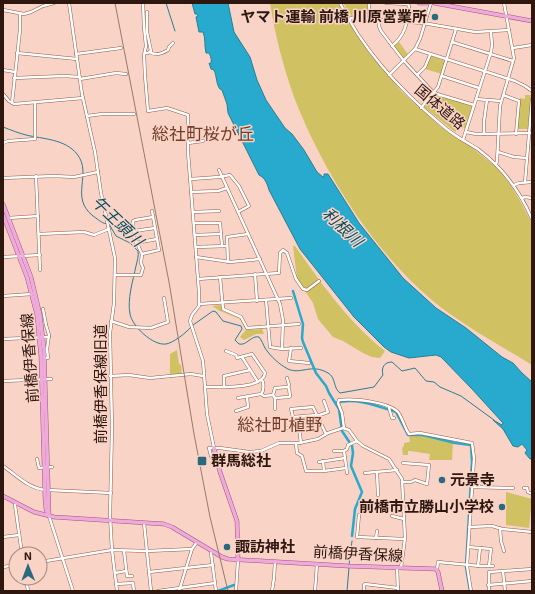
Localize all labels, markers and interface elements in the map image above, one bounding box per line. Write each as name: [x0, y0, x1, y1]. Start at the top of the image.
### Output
place label: ヤマト運輸 前橋 川原営業所: [241, 7, 427, 25]
marker: ヤマト運輸 前橋 川原営業所: [430, 12, 440, 22]
street label: 国体道路: [412, 80, 469, 132]
district label: 総社町桜が丘: [152, 123, 254, 143]
water label: 午王頭川: [89, 192, 149, 251]
water label: 利根川: [319, 203, 369, 252]
street label: 前橋伊香保線: [17, 313, 41, 404]
street label: 前橋伊香保線旧道: [91, 324, 109, 444]
district label: 総社町植野: [238, 414, 323, 434]
place label: 群馬総社: [211, 451, 271, 469]
marker: 群馬総社: [196, 455, 208, 467]
place label: 元景寺: [450, 470, 495, 488]
marker: 元景寺: [437, 475, 447, 485]
place label: 前橋市立勝山小学校: [359, 497, 494, 515]
marker: 前橋市立勝山小学校: [497, 502, 507, 512]
place label: 諏訪神社: [235, 537, 295, 555]
marker: 諏訪神社: [222, 542, 232, 552]
street label: 前橋伊香保線: [313, 542, 403, 564]
north arrow: [8, 546, 48, 586]
text: N: [24, 549, 32, 562]

